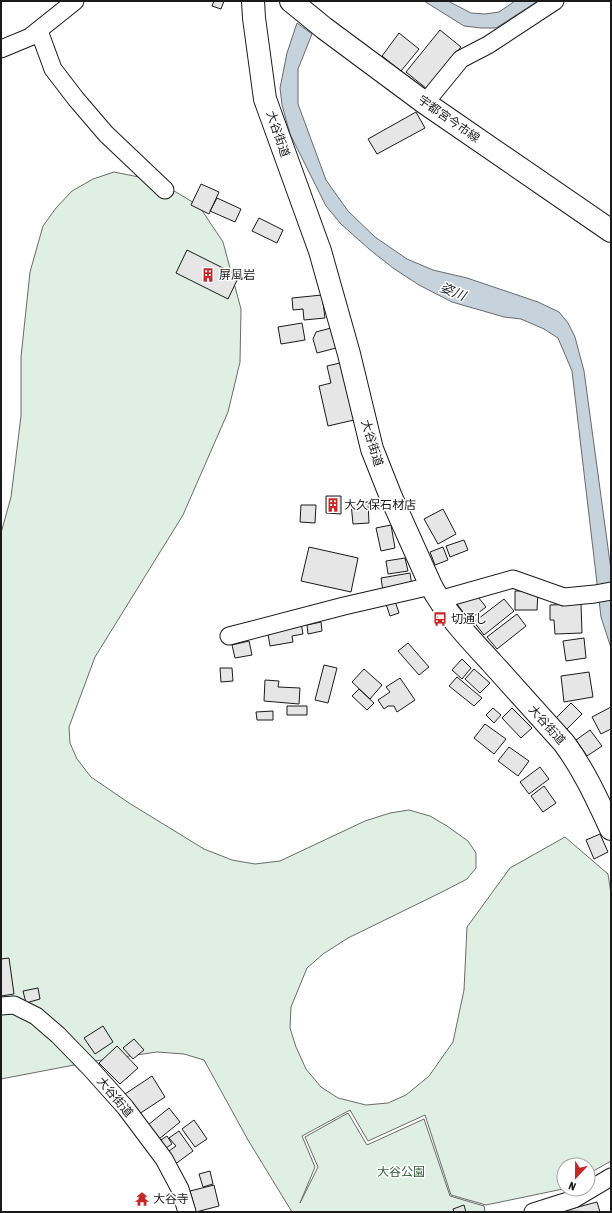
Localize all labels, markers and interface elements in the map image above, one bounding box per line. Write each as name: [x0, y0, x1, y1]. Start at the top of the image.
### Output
street label: 宇都宮今市線: [415, 93, 483, 145]
street label: 大谷街道: [264, 109, 292, 159]
building icon: 屏風岩: [200, 267, 216, 283]
place label: 屏風岩: [219, 268, 255, 282]
water label: 姿川: [438, 280, 470, 304]
street label: 大谷街道: [358, 418, 386, 468]
building icon: 大久保石材店: [325, 497, 341, 513]
place label: 大久保石材店: [344, 498, 416, 512]
bus stop icon: 切通し: [432, 611, 448, 627]
place label: 切通し: [451, 612, 487, 626]
street label: 大谷街道: [526, 702, 568, 748]
street label: 大谷街道: [94, 1074, 136, 1120]
north arrow: [556, 1157, 596, 1197]
park label: 大谷公園: [377, 1165, 425, 1179]
text: N: [567, 1179, 578, 1193]
temple icon: 大谷寺: [134, 1191, 150, 1207]
place label: 大谷寺: [153, 1192, 189, 1206]

